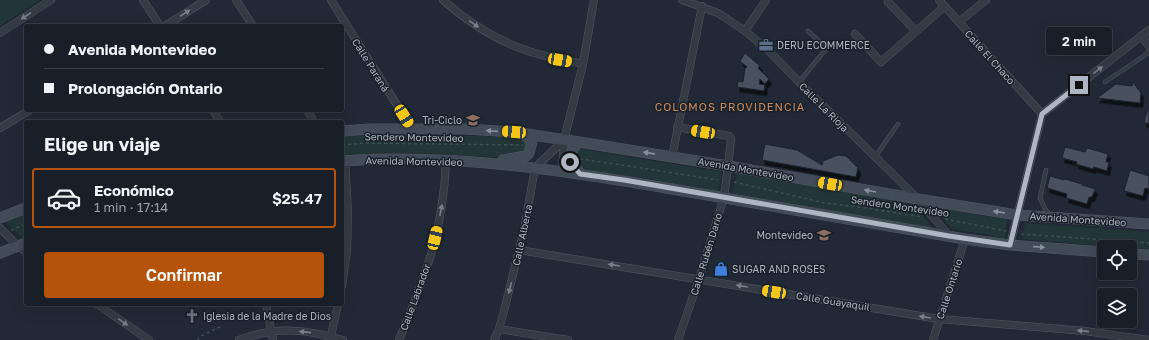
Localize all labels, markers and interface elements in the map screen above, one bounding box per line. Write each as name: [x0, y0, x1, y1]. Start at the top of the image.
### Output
one-way arrow: [180, 9, 190, 17]
one-way arrow: [20, 13, 31, 20]
one-way arrow: [469, 20, 479, 28]
street label: Calle El Chaco: [962, 27, 1018, 87]
callout: 2 min: [1046, 27, 1112, 55]
text: 2 min: [1062, 33, 1096, 49]
street label: Calle Paraná: [350, 36, 392, 94]
office icon: DERU ECOMMERCE: [758, 37, 774, 53]
place label: DERU ECOMMERCE: [777, 39, 870, 51]
text: Avenida Montevideo: [68, 40, 216, 58]
car: [547, 52, 573, 68]
one-way arrow: [1093, 65, 1104, 74]
route end: [1070, 76, 1088, 94]
text: Prolongación Ontario: [68, 79, 222, 97]
street label: Calle La Rioja: [797, 80, 851, 134]
district label: COLOMOS PROVIDENCIA: [655, 100, 805, 113]
car: [393, 103, 415, 129]
school or university icon: Tri-Ciclo: [465, 112, 481, 128]
place label: Tri-Ciclo: [422, 114, 462, 126]
car: [690, 124, 716, 140]
car: [502, 125, 526, 139]
one-way arrow: [486, 127, 498, 134]
street label: Sendero Montevideo: [364, 130, 464, 144]
text: Elige un viaje: [44, 133, 160, 155]
one-way arrow: [642, 150, 655, 156]
route start: [561, 153, 579, 171]
street label: Avenida Montevideo: [365, 154, 463, 168]
street label: Avenida Montevideo: [697, 155, 795, 183]
car: [817, 176, 843, 192]
icon: car: [46, 180, 82, 216]
text: Económico: [94, 181, 174, 199]
one-way arrow: [864, 188, 876, 194]
text: $25.47: [272, 189, 322, 207]
street label: Sendero Montevideo: [850, 193, 950, 219]
text: 1 min · 17:14: [94, 199, 168, 215]
street label: Calle Alberta: [510, 203, 534, 267]
one-way arrow: [438, 204, 444, 216]
one-way arrow: [993, 209, 1005, 215]
street label: Avenida Montevideo: [1029, 210, 1127, 228]
street label: Calle Rubén Darío: [688, 211, 724, 297]
car: [426, 225, 444, 251]
school or university icon: Montevideo: [816, 227, 832, 243]
place label: Montevideo: [757, 229, 813, 241]
map controls: [1097, 240, 1137, 328]
button: locate: [1097, 240, 1137, 280]
one-way arrow: [1033, 244, 1045, 251]
button: Confirmar: [44, 252, 324, 298]
street label: Calle Ontario: [934, 257, 964, 321]
shop icon: SUGAR AND ROSES: [713, 261, 729, 277]
street label: Calle Labrador: [397, 262, 433, 332]
one-way arrow: [607, 262, 620, 268]
place label: SUGAR AND ROSES: [732, 263, 825, 275]
one-way arrow: [507, 282, 513, 294]
one-way arrow: [736, 283, 748, 289]
car: [761, 284, 787, 300]
button: layers: [1097, 288, 1137, 328]
street label: Calle Guayaquil: [795, 289, 871, 313]
church icon: Iglesia de la Madre de Dios: [184, 308, 200, 324]
place label: Iglesia de la Madre de Dios: [203, 310, 331, 322]
one-way arrow: [919, 313, 931, 319]
one-way arrow: [118, 318, 128, 326]
one-way arrow: [1077, 327, 1089, 334]
one-way arrow: [299, 328, 311, 335]

